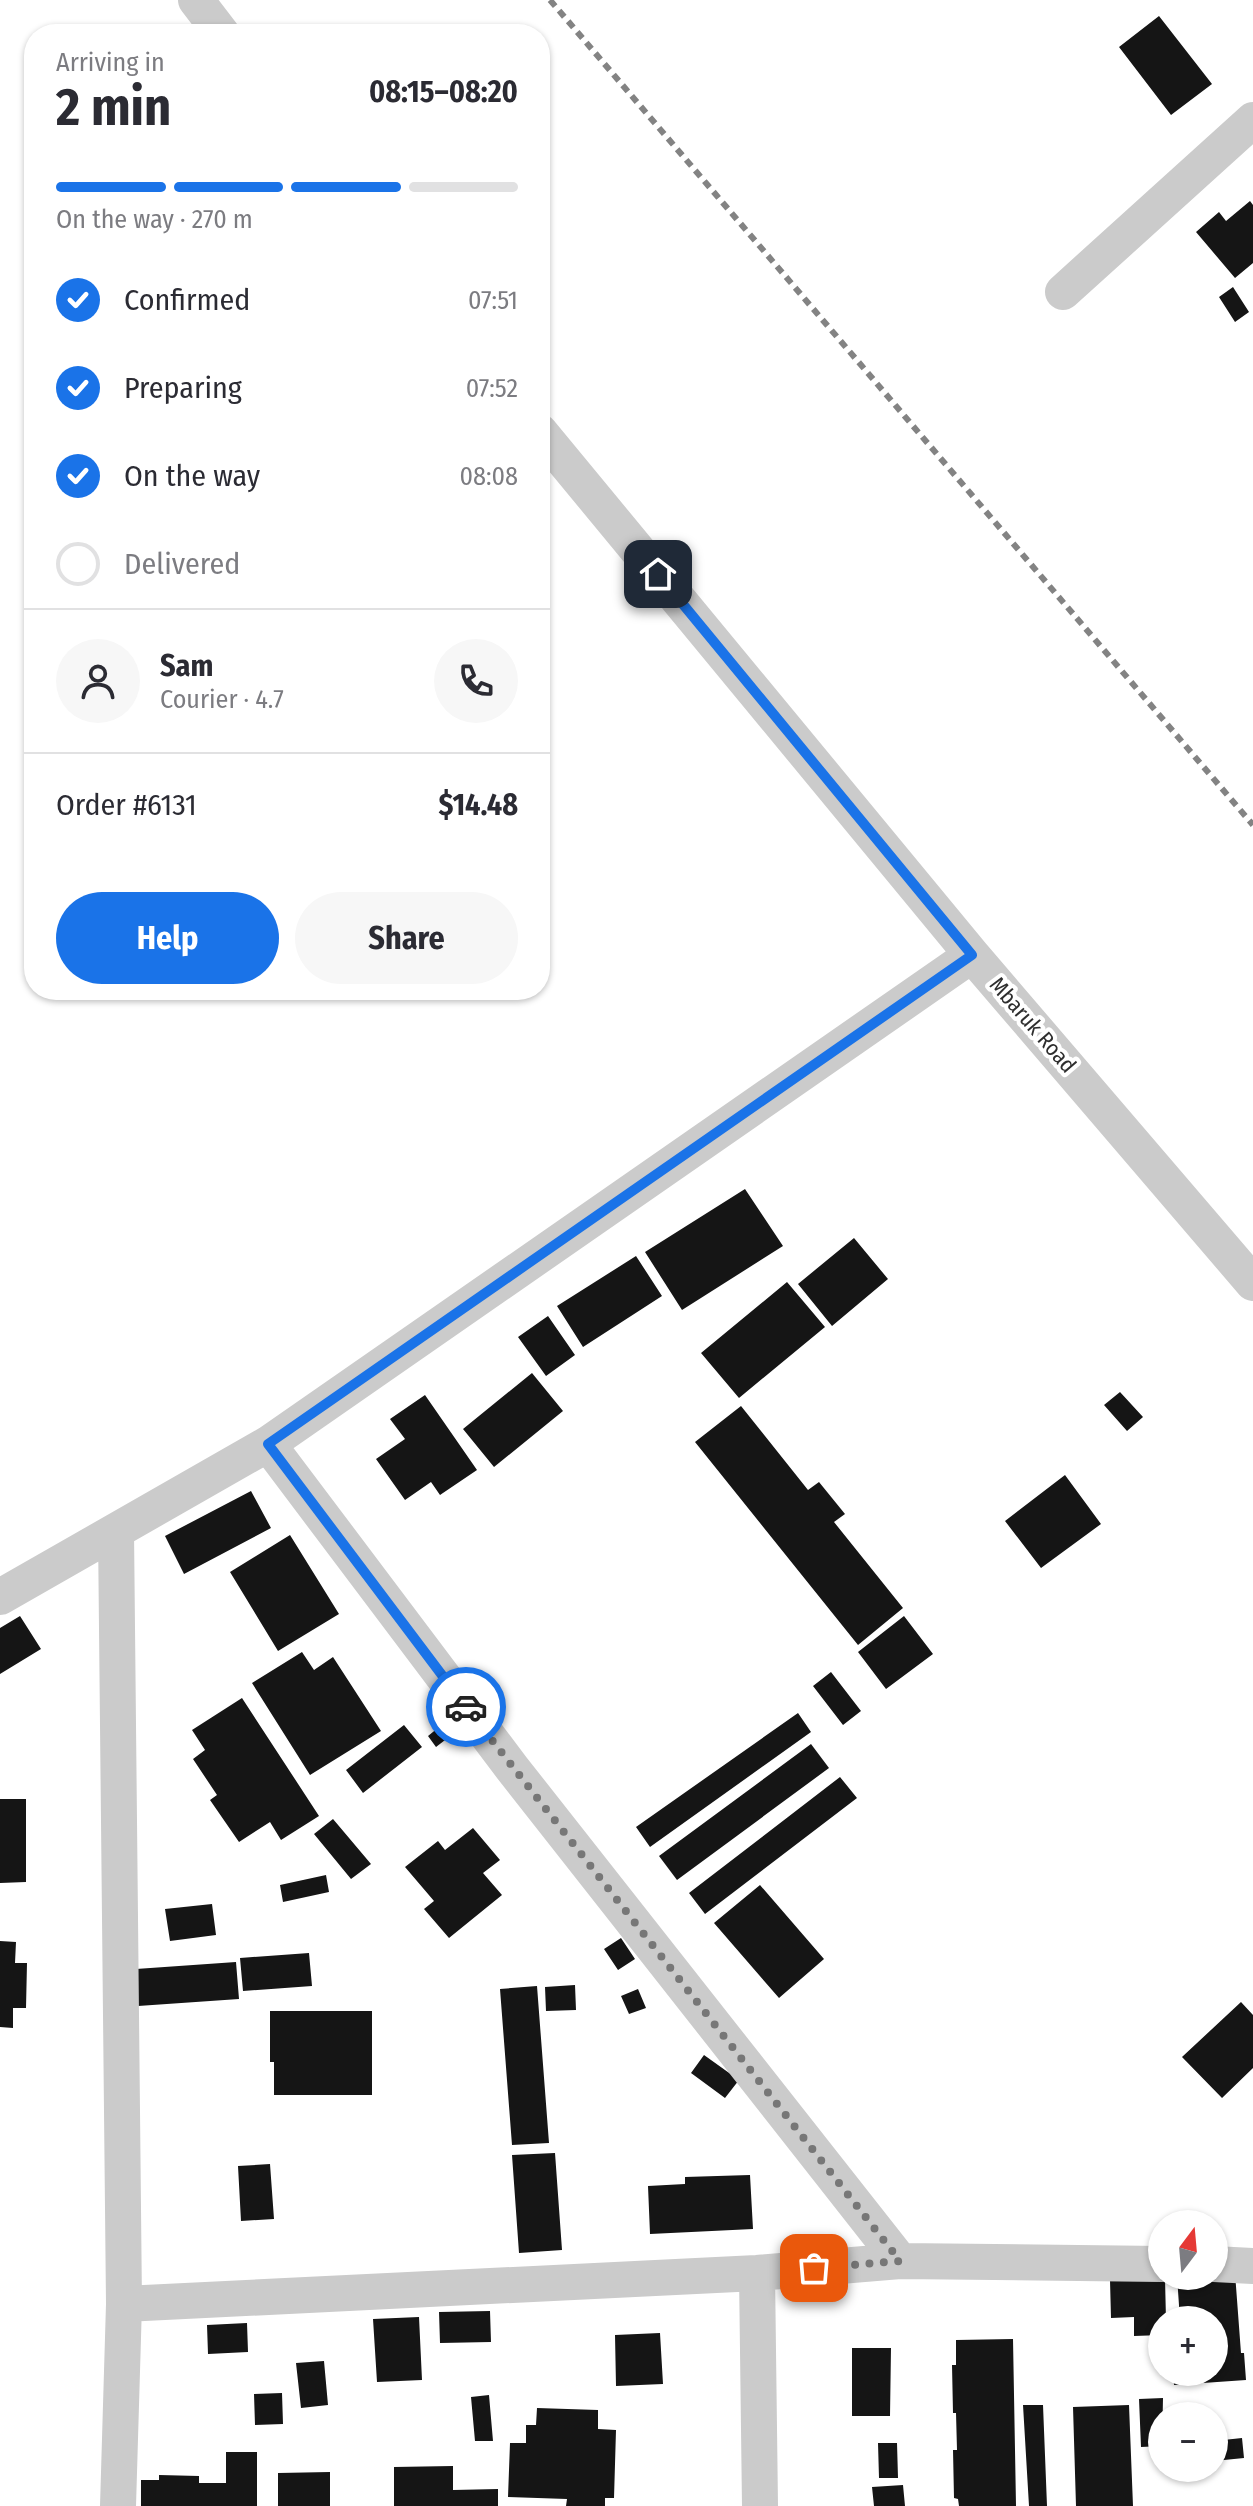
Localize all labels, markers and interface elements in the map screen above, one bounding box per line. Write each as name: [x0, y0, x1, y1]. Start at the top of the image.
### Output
text: Arriving in: [56, 47, 165, 78]
text: 08:15–08:20: [369, 74, 518, 110]
text: 2 min: [56, 76, 171, 139]
text: On the way · 270 m: [56, 204, 253, 235]
icon: check: [56, 278, 100, 322]
text: Confirmed: [124, 282, 250, 318]
text: 07:51: [468, 285, 518, 316]
icon: check: [56, 366, 100, 410]
text: Preparing: [124, 370, 242, 406]
text: 07:52: [466, 373, 518, 404]
icon: check: [56, 454, 100, 498]
text: On the way: [124, 458, 260, 494]
text: 08:08: [459, 461, 518, 492]
pin: [624, 540, 692, 608]
text: Delivered: [124, 546, 240, 582]
icon: home: [636, 552, 680, 596]
button: person: [56, 639, 140, 723]
button: phone: [434, 639, 518, 723]
text: Sam: [160, 648, 213, 684]
text: Courier · 4.7: [160, 684, 284, 715]
text: Order #6131: [56, 787, 197, 823]
text: $14.48: [439, 787, 518, 823]
button: Help: [56, 892, 279, 984]
button: Share: [295, 892, 518, 984]
street label: Mbaruk Road: [984, 972, 1082, 1078]
courier: [426, 1667, 506, 1747]
icon: car: [444, 1685, 488, 1729]
north arrow: [1148, 2210, 1228, 2290]
map controls: [1148, 2210, 1228, 2482]
pin: [780, 2234, 848, 2302]
icon: bag: [792, 2246, 836, 2290]
button: +: [1148, 2306, 1228, 2386]
button: −: [1148, 2402, 1228, 2482]

